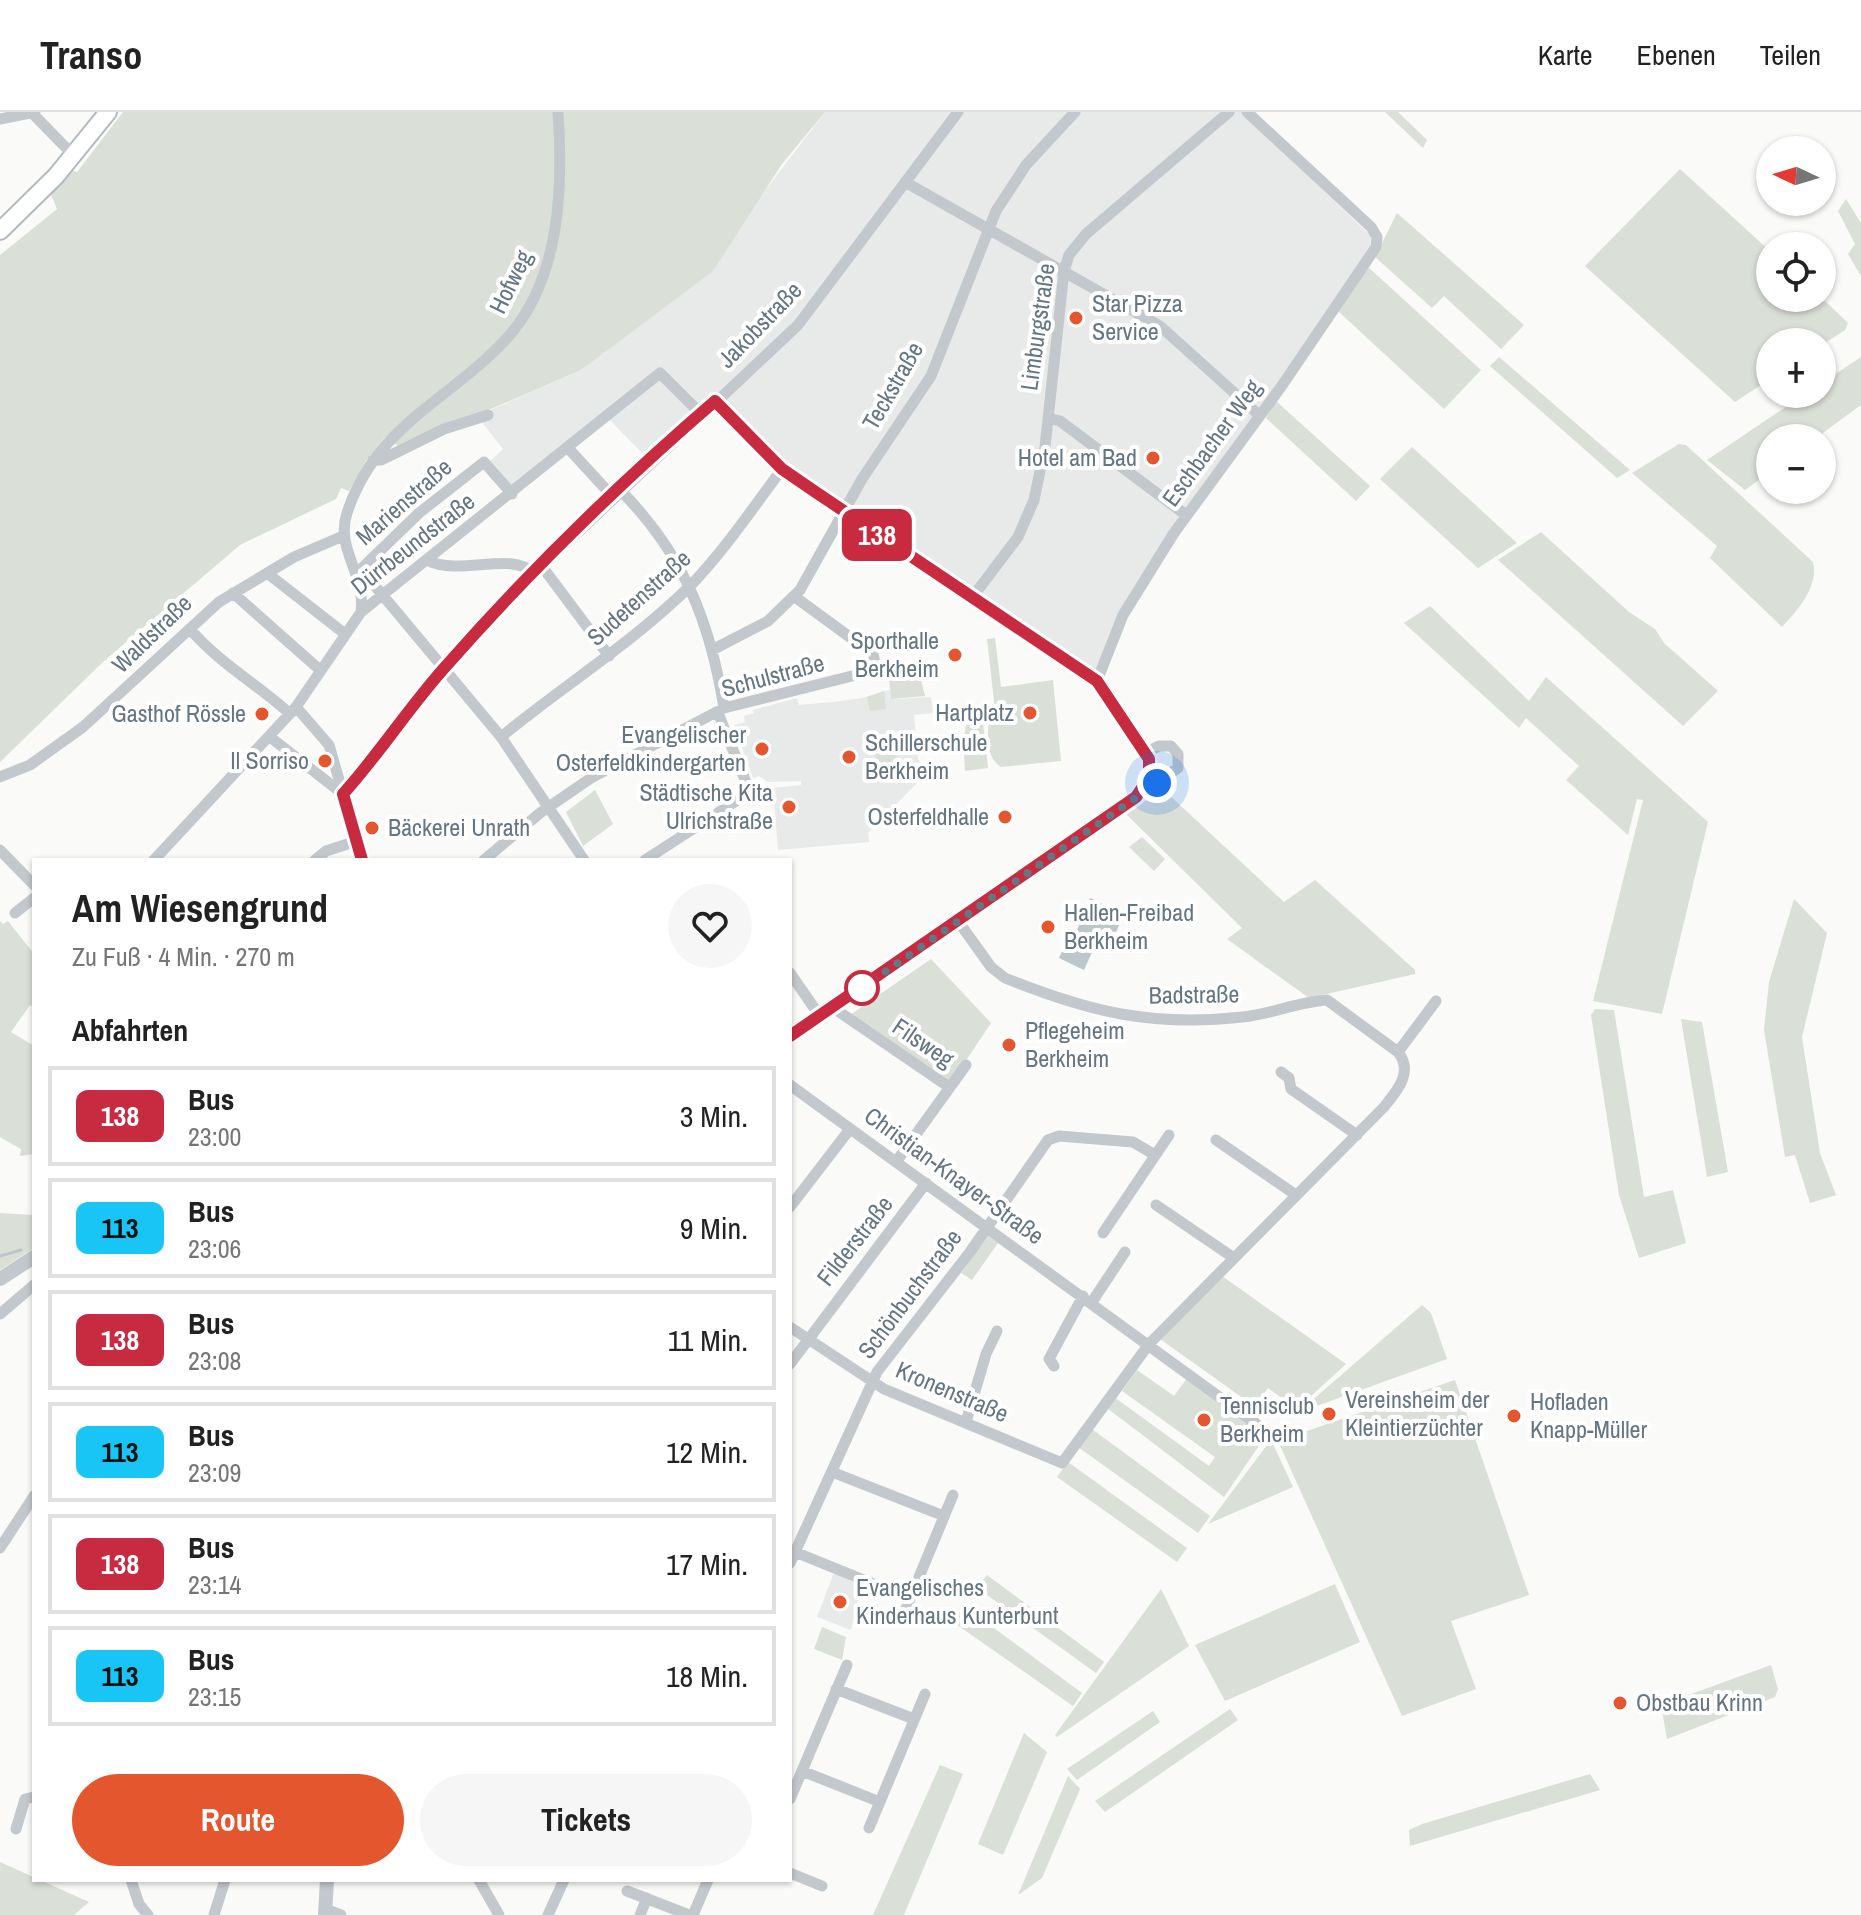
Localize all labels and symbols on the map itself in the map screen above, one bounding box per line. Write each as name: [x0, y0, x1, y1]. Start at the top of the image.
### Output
north arrow: [1756, 136, 1836, 216]
street label: Hofweg: [481, 245, 539, 319]
street label: Limburgstraße: [1012, 261, 1062, 392]
street label: Jakobstraße: [710, 274, 808, 374]
place label: Star Pizza Service: [1092, 287, 1183, 347]
marker: Star Pizza Service: [1067, 309, 1085, 327]
street label: Teckstraße: [854, 336, 930, 435]
street label: Eschbacher Weg: [1154, 372, 1268, 512]
place label: Hotel am Bad: [1018, 441, 1137, 473]
marker: Hotel am Bad: [1144, 449, 1162, 467]
street label: Marienstraße: [349, 451, 458, 552]
street label: Dürrbeundstraße: [344, 485, 481, 602]
line badge: 138: [831, 509, 923, 561]
street label: Sudetenstraße: [580, 542, 697, 652]
street label: Waldstraße: [104, 587, 198, 679]
place label: Sporthalle Berkheim: [850, 624, 939, 684]
street label: Schulstraße: [718, 646, 828, 704]
marker: Sporthalle Berkheim: [946, 646, 964, 664]
place label: Hartplatz: [935, 696, 1014, 728]
place label: Gasthof Rössle: [111, 697, 246, 729]
marker: Hartplatz: [1021, 704, 1039, 722]
marker: Gasthof Rössle: [253, 705, 271, 723]
place label: Evangelischer Osterfeldkindergarten: [556, 718, 746, 778]
place label: Schillerschule Berkheim: [865, 726, 988, 786]
marker: Evangelischer Osterfeldkindergarten: [753, 740, 771, 758]
place label: Il Sorriso: [230, 744, 309, 776]
marker: Schillerschule Berkheim: [840, 748, 858, 766]
marker: Il Sorriso: [316, 752, 334, 770]
your location: [1137, 763, 1177, 803]
place label: Städtische Kita Ulrichstraße: [640, 776, 773, 836]
marker: Städtische Kita Ulrichstraße: [780, 798, 798, 816]
place label: Osterfeldhalle: [868, 800, 989, 832]
marker: Osterfeldhalle: [996, 808, 1014, 826]
place label: Bäckerei Unrath: [388, 811, 530, 843]
marker: Bäckerei Unrath: [363, 819, 381, 837]
place label: Hallen-Freibad Berkheim: [1064, 896, 1194, 956]
marker: Hallen-Freibad Berkheim: [1039, 918, 1057, 936]
unlabelled marker: [845, 971, 879, 1005]
street label: Badstraße: [1148, 977, 1240, 1011]
street label: Filsweg: [887, 1010, 961, 1074]
place label: Pflegeheim Berkheim: [1025, 1014, 1125, 1074]
marker: Pflegeheim Berkheim: [1000, 1036, 1018, 1054]
street label: Christian-Knayer-Straße: [858, 1099, 1051, 1251]
street label: Filderstraße: [809, 1189, 899, 1292]
street label: Schönbuchstraße: [850, 1222, 968, 1365]
street label: Kronenstraße: [891, 1353, 1014, 1429]
place label: Vereinsheim der Kleintierzüchter: [1345, 1383, 1490, 1443]
place label: Hofladen Knapp-Müller: [1530, 1385, 1647, 1445]
place label: Tennisclub Berkheim: [1220, 1389, 1314, 1449]
marker: Vereinsheim der Kleintierzüchter: [1320, 1405, 1338, 1423]
marker: Hofladen Knapp-Müller: [1505, 1407, 1523, 1425]
marker: Tennisclub Berkheim: [1195, 1411, 1213, 1429]
place label: Evangelisches Kinderhaus Kunterbunt: [856, 1571, 1059, 1631]
marker: Evangelisches Kinderhaus Kunterbunt: [831, 1593, 849, 1611]
place label: Obstbau Krinn: [1636, 1686, 1763, 1718]
marker: Obstbau Krinn: [1611, 1694, 1629, 1712]

